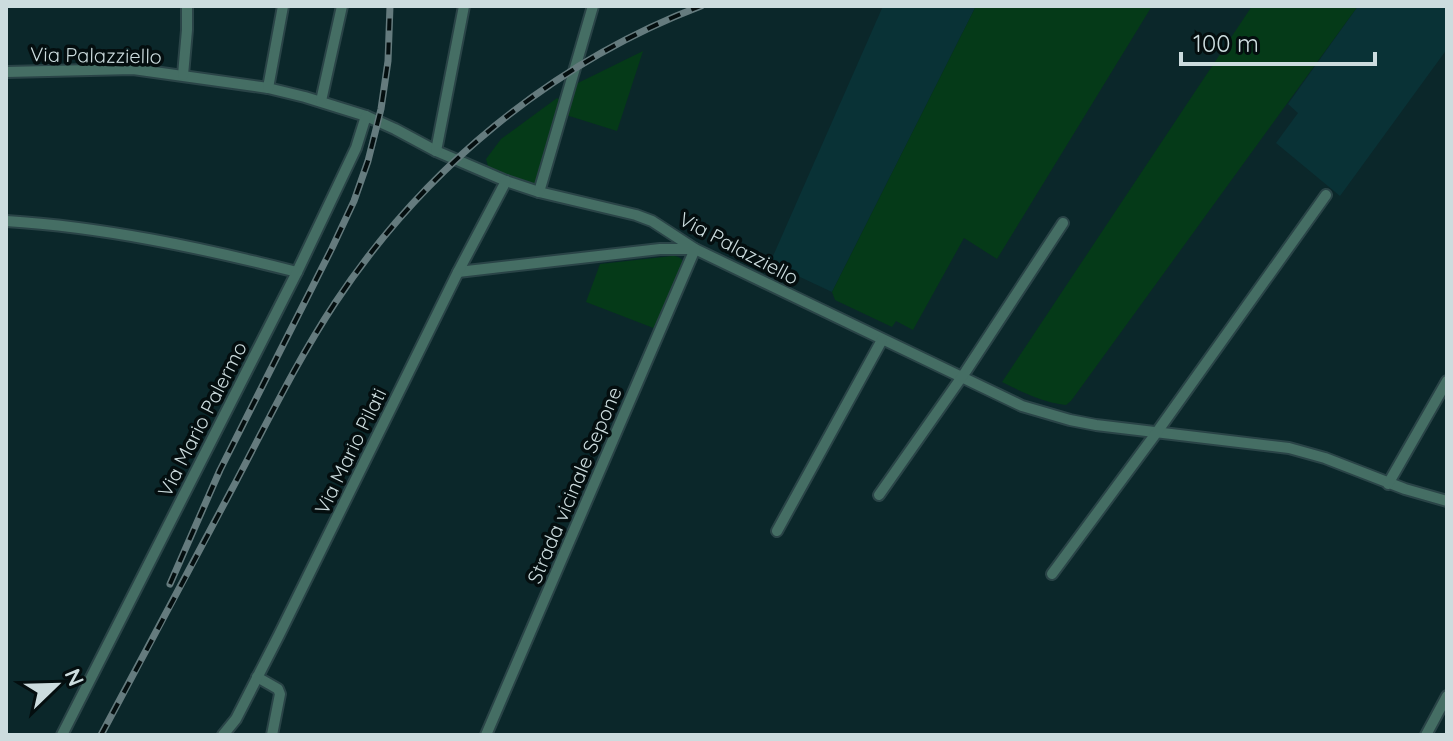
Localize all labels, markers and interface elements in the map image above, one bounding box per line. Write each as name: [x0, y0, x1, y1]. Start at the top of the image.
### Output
scale bar: [1181, 16, 1375, 66]
text: 100 m: [1193, 28, 1259, 58]
street label: Via Palazziello: [30, 41, 162, 69]
street label: Via Palazziello: [675, 206, 803, 290]
street label: Via Mario Palermo: [152, 337, 252, 501]
street label: Strada vicinale Sepone: [521, 383, 627, 587]
street label: Via Mario Pilati: [309, 384, 391, 518]
north arrow: [16, 645, 96, 725]
text: N: [58, 664, 90, 690]

